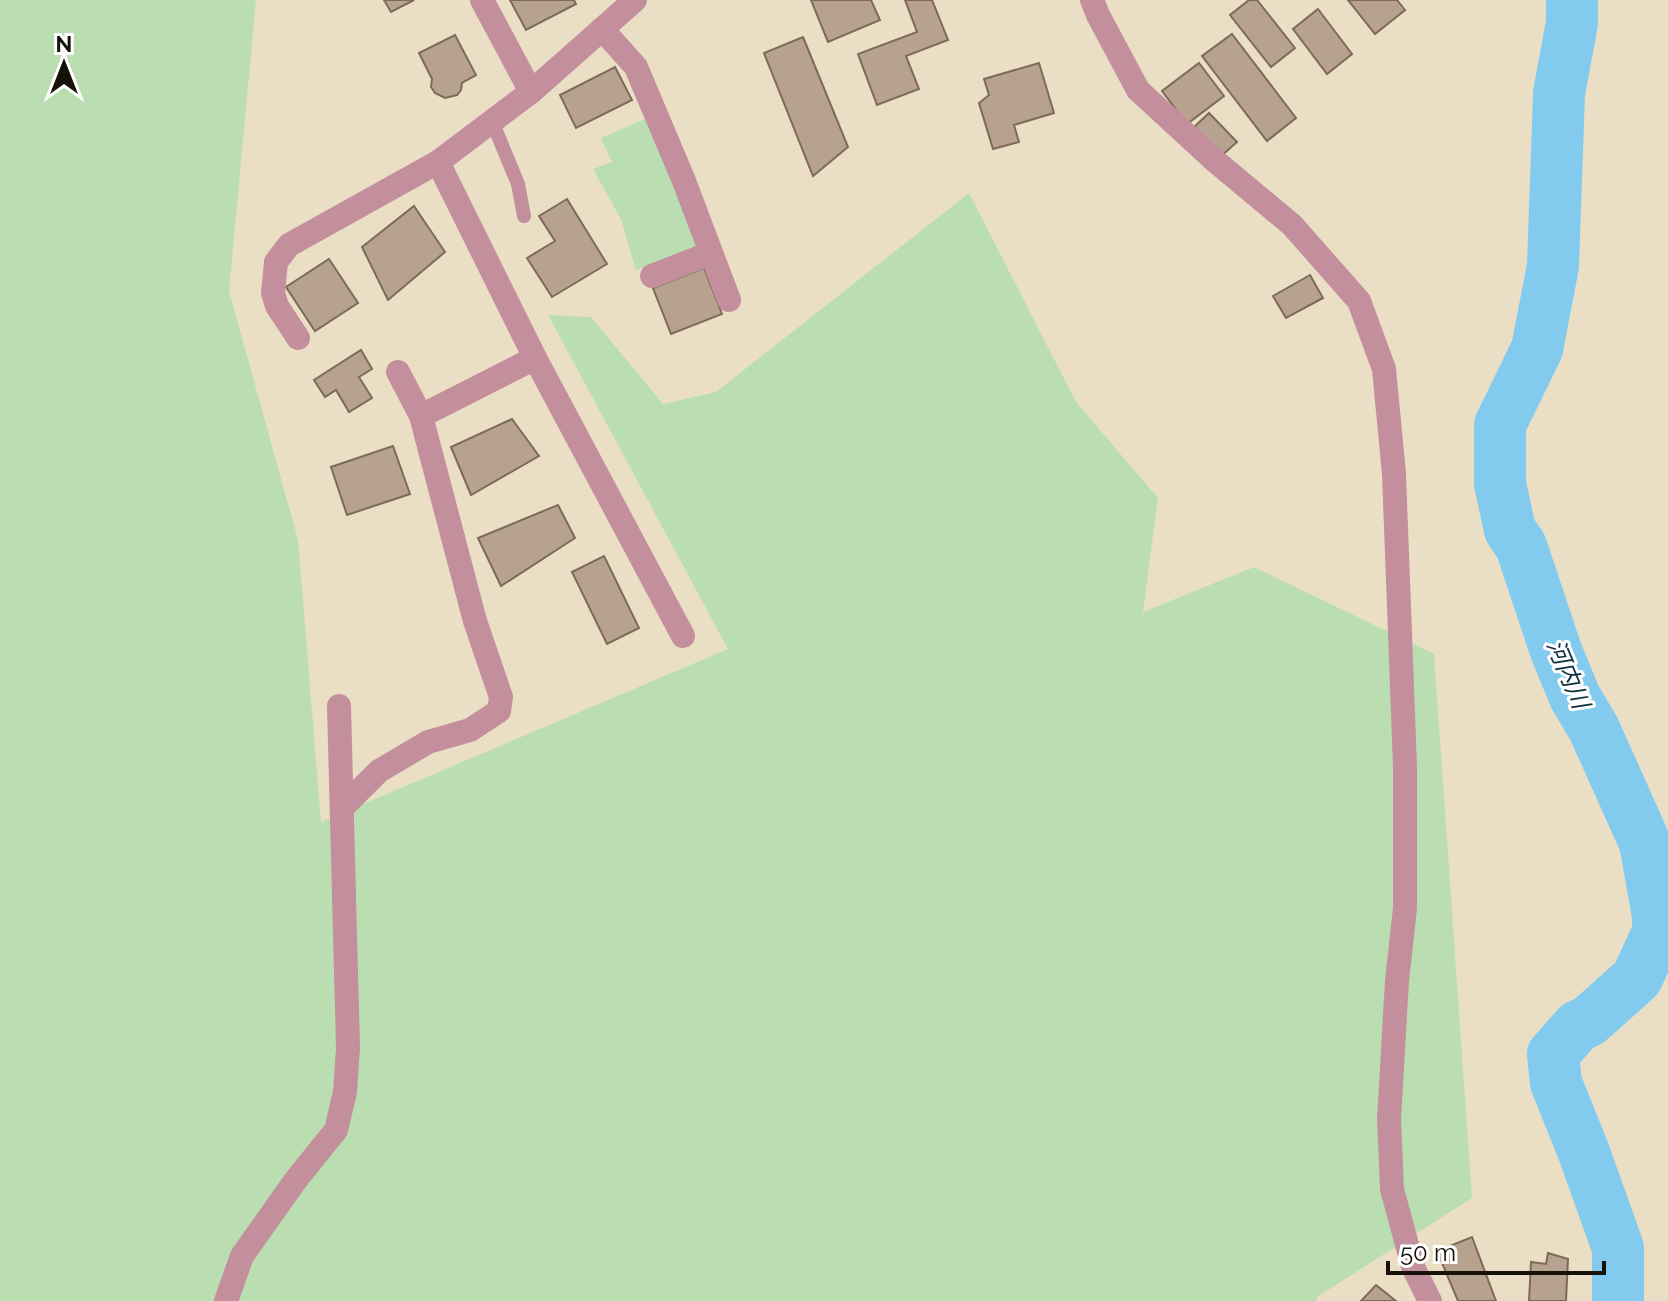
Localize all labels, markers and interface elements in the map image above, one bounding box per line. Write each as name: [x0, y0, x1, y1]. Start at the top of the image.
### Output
north arrow: [24, 24, 104, 104]
text: N: [56, 31, 72, 57]
water label: 河内川: [1541, 635, 1597, 715]
scale bar: [1388, 1225, 1604, 1275]
text: 50 m: [1400, 1238, 1456, 1267]

